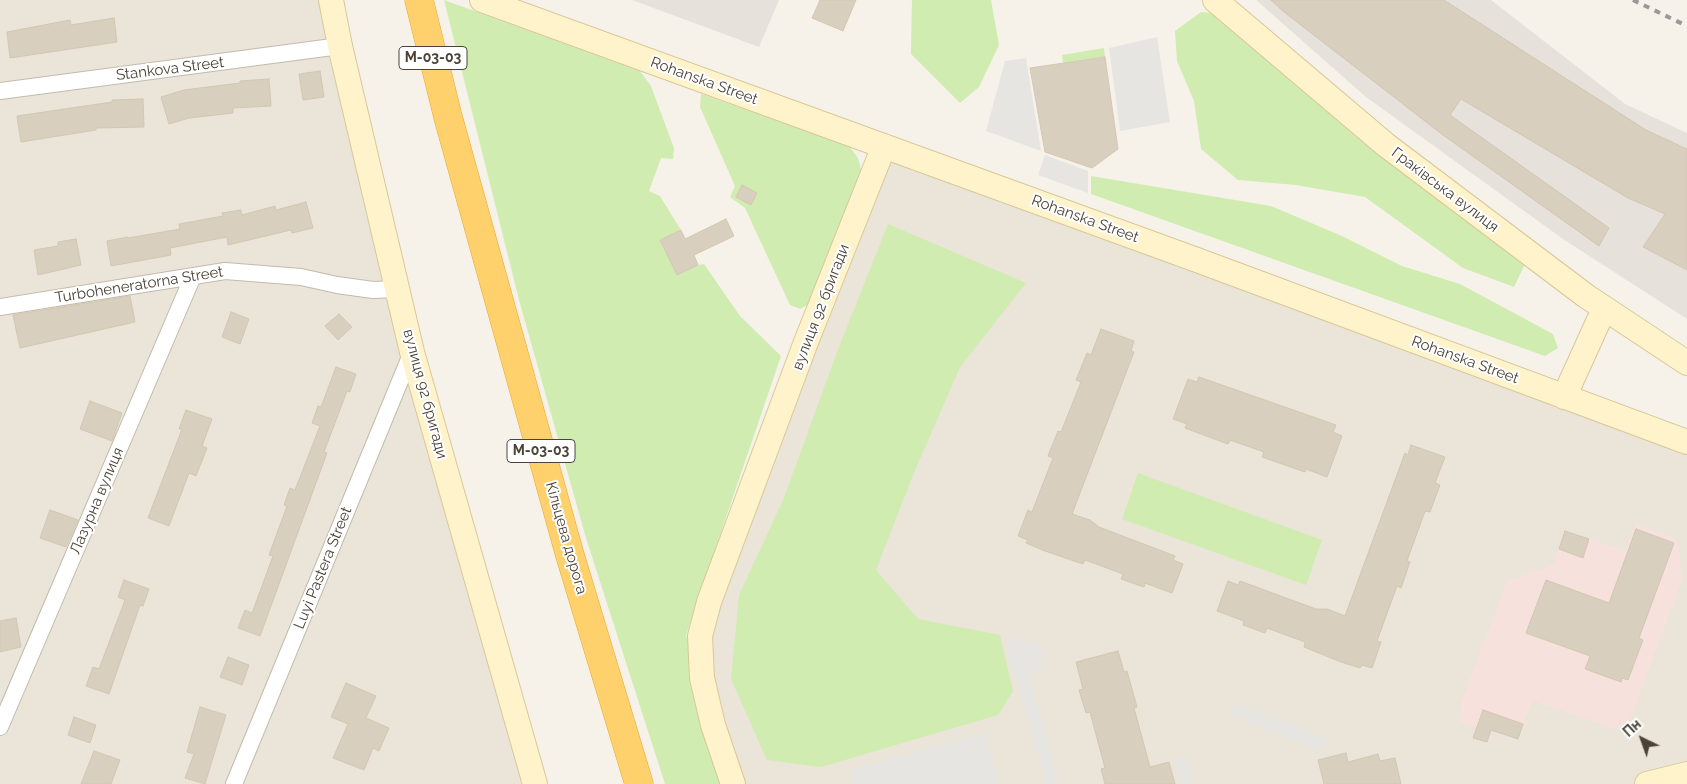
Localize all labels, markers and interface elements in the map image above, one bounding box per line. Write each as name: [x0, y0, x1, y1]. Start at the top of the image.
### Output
road number: М-03-03: [399, 46, 467, 70]
street label: Stankova Street: [115, 53, 225, 85]
street label: Rohanska Street: [648, 53, 760, 109]
street label: Граківська вулиця: [1388, 144, 1502, 236]
street label: Rohanska Street: [1029, 191, 1141, 247]
street label: вулиця 92 бригади: [789, 241, 853, 373]
street label: Turboheneratorna Street: [54, 263, 224, 307]
street label: вулиця 92 бригади: [399, 327, 451, 461]
street label: Rohanska Street: [1409, 332, 1521, 388]
road number: М-03-03: [507, 440, 575, 462]
street label: Лазурна вулиця: [66, 445, 128, 557]
street label: Кільцева дорога: [541, 480, 591, 596]
street label: Luyi Pastera Street: [290, 504, 356, 632]
north arrow: [1617, 714, 1667, 764]
text: Пн: [1620, 716, 1644, 740]

